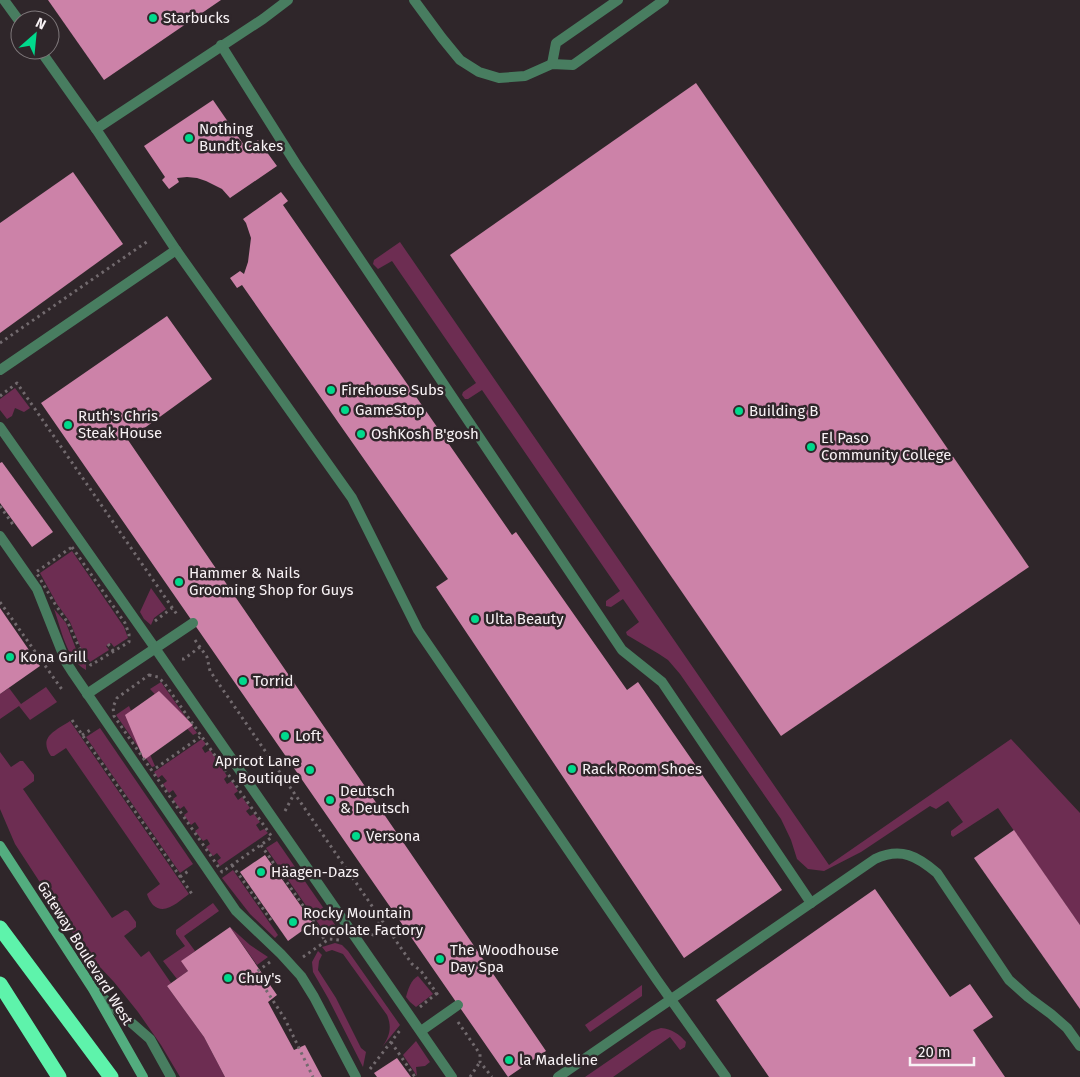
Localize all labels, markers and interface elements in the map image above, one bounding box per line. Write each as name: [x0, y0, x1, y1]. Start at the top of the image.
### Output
place label: Starbucks: [163, 9, 230, 27]
north arrow: [10, 10, 60, 60]
marker: Starbucks: [147, 12, 159, 24]
text: N: [33, 14, 49, 34]
place label: Nothing Bundt Cakes: [199, 120, 283, 155]
marker: Nothing Bundt Cakes: [183, 132, 195, 144]
place label: Firehouse Subs: [341, 381, 444, 399]
marker: Firehouse Subs: [325, 384, 337, 396]
place label: GameStop: [355, 401, 425, 419]
place label: Building B: [749, 402, 818, 420]
marker: GameStop: [339, 404, 351, 416]
marker: Building B: [733, 405, 745, 417]
place label: Ruth's Chris Steak House: [78, 407, 162, 442]
marker: Ruth's Chris Steak House: [62, 419, 74, 431]
place label: OshKosh B'gosh: [371, 425, 479, 443]
marker: OshKosh B'gosh: [355, 428, 367, 440]
place label: El Paso Community College: [821, 429, 952, 464]
marker: El Paso Community College: [805, 441, 817, 453]
place label: Hammer & Nails Grooming Shop for Guys: [189, 564, 353, 599]
marker: Hammer & Nails Grooming Shop for Guys: [173, 576, 185, 588]
place label: Ulta Beauty: [485, 610, 564, 628]
marker: Ulta Beauty: [469, 613, 481, 625]
place label: Kona Grill: [20, 648, 87, 666]
marker: Kona Grill: [4, 651, 16, 663]
place label: Torrid: [253, 672, 293, 690]
marker: Torrid: [237, 675, 249, 687]
place label: Loft: [295, 727, 322, 745]
marker: Loft: [279, 730, 291, 742]
place label: Apricot Lane Boutique: [215, 752, 300, 787]
place label: Rack Room Shoes: [582, 760, 702, 778]
marker: Rack Room Shoes: [566, 763, 578, 775]
marker: Apricot Lane Boutique: [304, 764, 316, 776]
place label: Deutsch & Deutsch: [340, 782, 410, 817]
marker: Deutsch & Deutsch: [324, 794, 336, 806]
place label: Versona: [366, 827, 420, 845]
marker: Versona: [350, 830, 362, 842]
place label: Häagen-Dazs: [271, 863, 359, 881]
marker: Häagen-Dazs: [255, 866, 267, 878]
street label: Gateway Boulevard West: [33, 878, 137, 1029]
place label: Rocky Mountain Chocolate Factory: [303, 904, 424, 939]
marker: Rocky Mountain Chocolate Factory: [287, 916, 299, 928]
place label: The Woodhouse Day Spa: [450, 941, 559, 976]
marker: The Woodhouse Day Spa: [434, 953, 446, 965]
place label: Chuy's: [238, 969, 281, 987]
marker: Chuy's: [222, 972, 234, 984]
scale bar: [910, 1034, 974, 1066]
text: 20 m: [918, 1043, 951, 1061]
place label: la Madeline: [519, 1051, 598, 1069]
marker: la Madeline: [503, 1054, 515, 1066]

